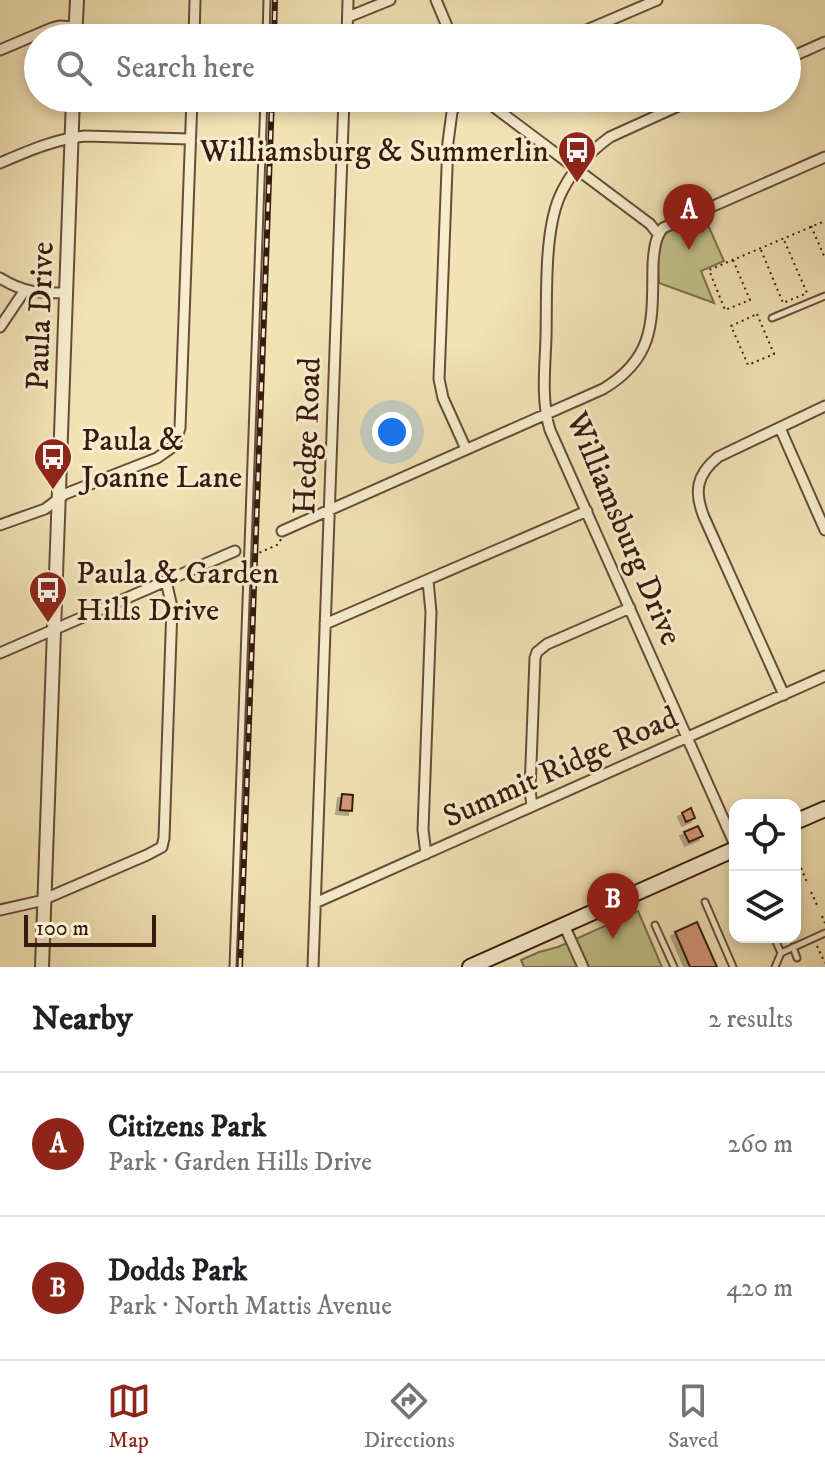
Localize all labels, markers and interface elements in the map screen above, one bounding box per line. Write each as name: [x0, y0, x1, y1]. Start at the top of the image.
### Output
search box: [24, 24, 801, 112]
icon: search: [52, 46, 96, 90]
text: Search here: [116, 50, 255, 87]
bus stop icon: Williamsburg & Summerlin: [556, 129, 598, 184]
place label: Williamsburg & Summerlin: [199, 132, 549, 172]
pin: A: [663, 184, 715, 250]
street label: Paula Drive: [18, 241, 64, 391]
street label: Hedge Road: [285, 357, 331, 516]
street label: Williamsburg Drive: [556, 405, 690, 651]
your location: [372, 412, 412, 452]
place label: Paula & Joanne Lane: [78, 421, 242, 498]
bus stop icon: Paula & Joanne Lane: [32, 436, 74, 491]
place label: Paula & Garden Hills Drive: [76, 554, 279, 631]
bus stop icon: Paula & Garden Hills Drive: [27, 569, 69, 624]
street label: Summit Ridge Road: [437, 698, 685, 838]
map controls: [729, 799, 801, 943]
button: locate: [729, 799, 801, 871]
button: layers: [729, 871, 801, 943]
pin: B: [587, 873, 639, 939]
scale bar: [24, 911, 156, 947]
text: 100 m: [36, 915, 89, 942]
text: Nearby: [32, 998, 133, 1040]
text: 2 results: [708, 1003, 793, 1036]
text: Citizens Park: [108, 1109, 266, 1146]
text: A: [50, 1128, 66, 1161]
text: 260 m: [728, 1128, 793, 1161]
text: Park · Garden Hills Drive: [108, 1146, 372, 1179]
text: Dodds Park: [108, 1253, 247, 1290]
text: B: [50, 1272, 66, 1305]
text: 420 m: [726, 1272, 793, 1305]
text: Park · North Mattis Avenue: [108, 1290, 392, 1323]
tab: Map: [107, 1379, 151, 1454]
tab: Directions: [364, 1379, 455, 1454]
tab: Saved: [668, 1379, 718, 1454]

